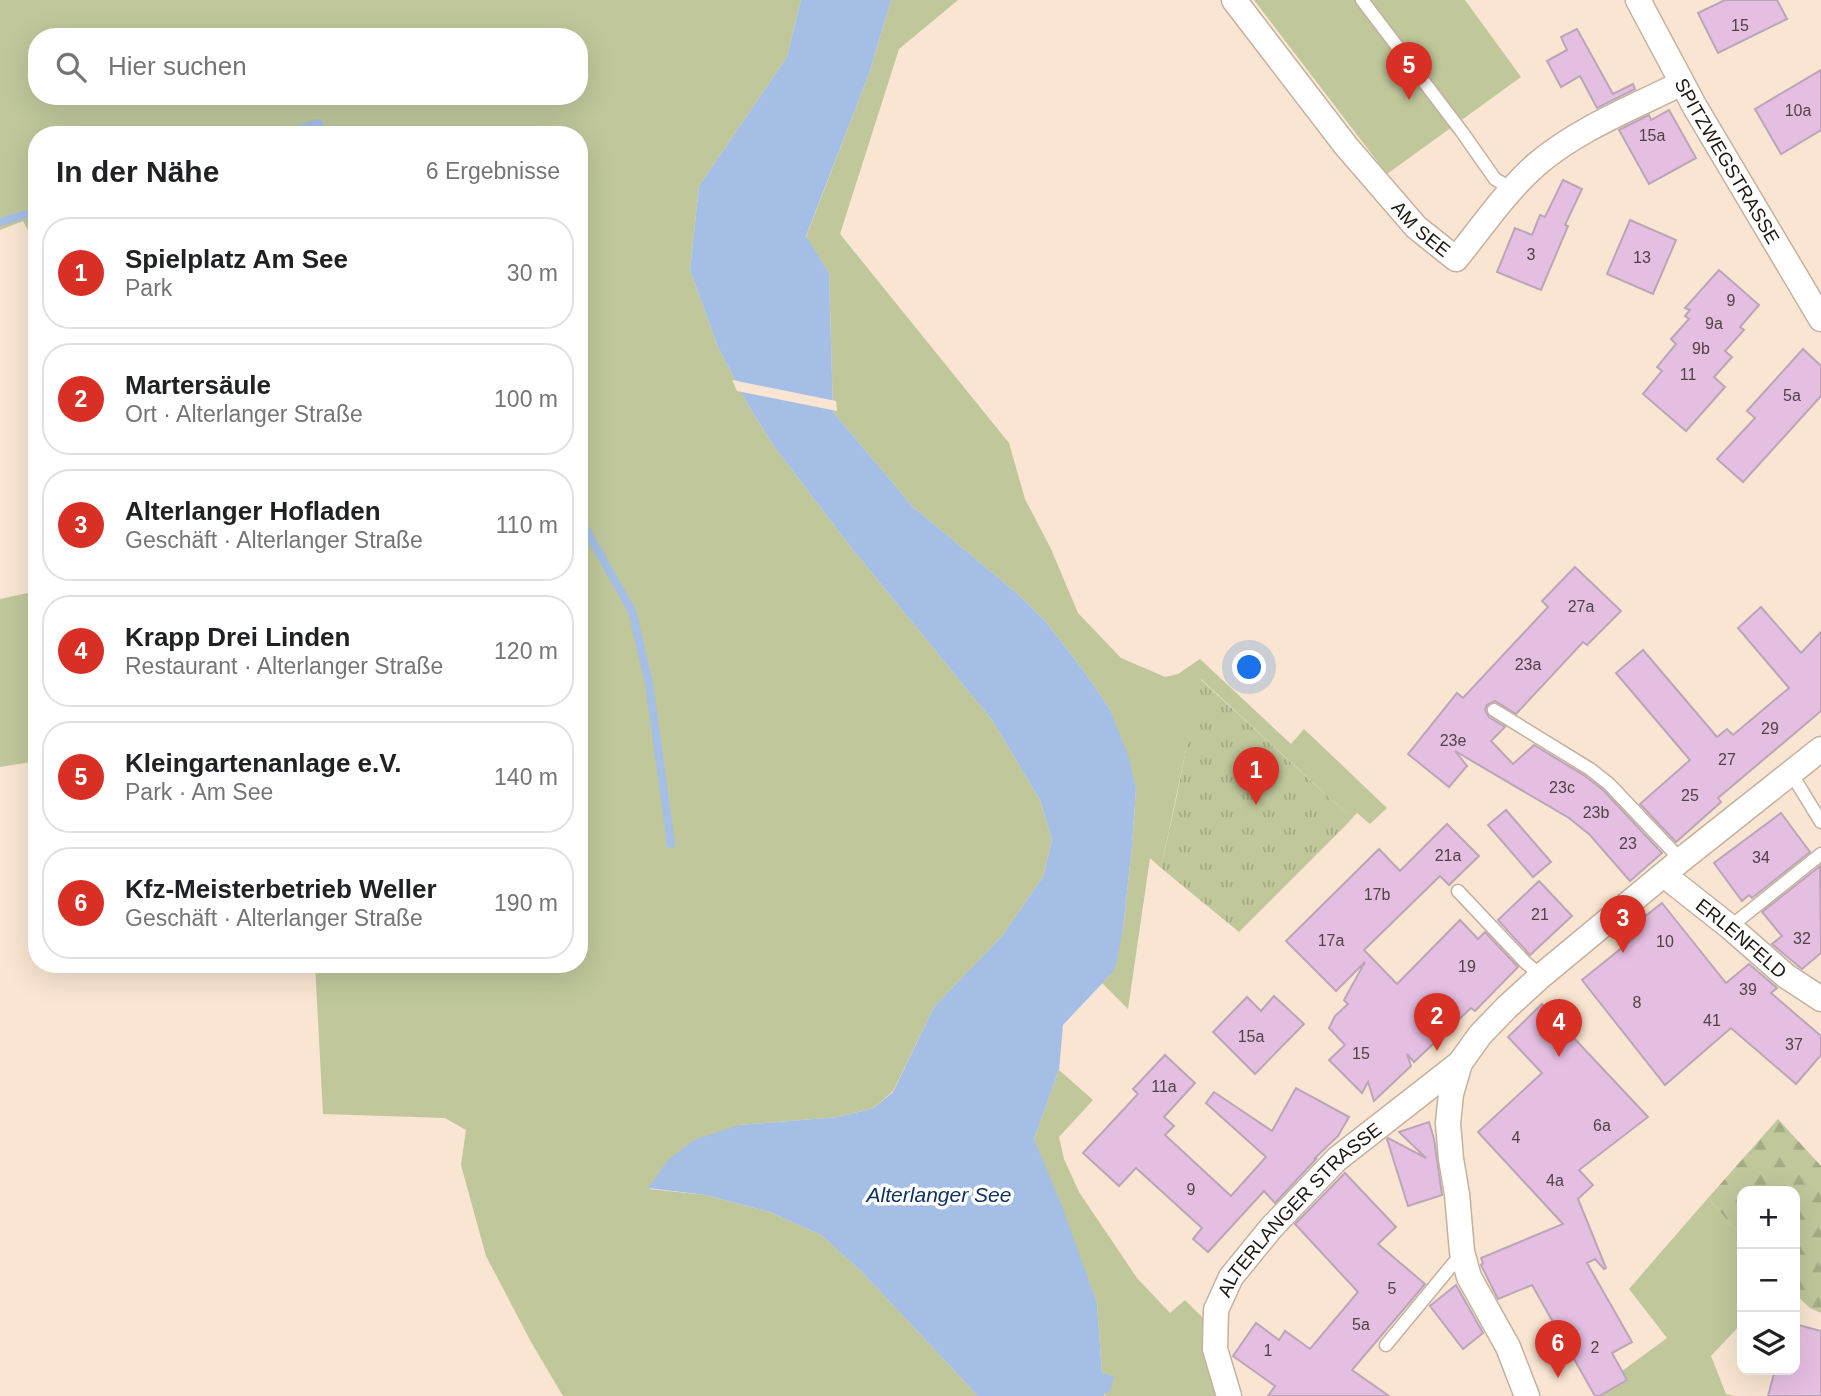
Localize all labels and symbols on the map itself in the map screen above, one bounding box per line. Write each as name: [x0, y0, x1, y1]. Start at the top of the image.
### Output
house number: 15: [1731, 17, 1749, 34]
pin: 5: [1386, 42, 1432, 100]
street label: SPITZWEGSTRASSE: [1671, 75, 1784, 247]
house number: 10a: [1785, 102, 1811, 119]
house number: 15a: [1639, 127, 1665, 144]
street label: AM SEE: [1387, 197, 1454, 261]
house number: 3: [1527, 246, 1536, 263]
house number: 13: [1633, 249, 1651, 266]
house number: 9: [1727, 292, 1736, 309]
house number: 9a: [1705, 315, 1723, 332]
house number: 9b: [1692, 340, 1710, 357]
house number: 11: [1680, 366, 1696, 383]
house number: 5a: [1783, 387, 1801, 404]
house number: 27a: [1568, 598, 1594, 615]
your location: [1232, 650, 1266, 684]
house number: 23a: [1515, 656, 1541, 673]
house number: 29: [1761, 720, 1779, 737]
house number: 23e: [1440, 732, 1466, 749]
pin: 1: [1233, 747, 1279, 805]
house number: 27: [1718, 751, 1736, 768]
house number: 23c: [1549, 779, 1575, 796]
house number: 25: [1681, 787, 1699, 804]
house number: 23b: [1583, 804, 1609, 821]
house number: 23: [1619, 835, 1637, 852]
house number: 21a: [1435, 847, 1461, 864]
house number: 34: [1752, 849, 1770, 866]
house number: 17b: [1364, 886, 1390, 903]
street label: ERLENFELD: [1692, 894, 1791, 983]
pin: 3: [1600, 895, 1646, 953]
house number: 21: [1531, 906, 1549, 923]
house number: 32: [1793, 930, 1811, 947]
house number: 17a: [1318, 932, 1344, 949]
house number: 10: [1656, 933, 1674, 950]
house number: 19: [1458, 958, 1476, 975]
house number: 39: [1739, 981, 1757, 998]
pin: 2: [1414, 993, 1460, 1051]
house number: 8: [1633, 994, 1642, 1011]
pin: 4: [1536, 999, 1582, 1057]
house number: 41: [1703, 1012, 1721, 1029]
house number: 15a: [1238, 1028, 1264, 1045]
house number: 37: [1785, 1036, 1803, 1053]
house number: 15: [1352, 1045, 1370, 1062]
house number: 11a: [1151, 1078, 1177, 1095]
house number: 6a: [1593, 1117, 1611, 1134]
street label: ALTERLANGER STRASSE: [1213, 1118, 1386, 1300]
house number: 4: [1512, 1129, 1521, 1146]
house number: 4a: [1546, 1172, 1564, 1189]
house number: 9: [1187, 1181, 1196, 1198]
water label: Alterlanger See: [865, 1183, 1011, 1206]
house number: 5: [1388, 1280, 1397, 1297]
house number: 5a: [1352, 1316, 1370, 1333]
pin: 6: [1535, 1320, 1581, 1378]
house number: 2: [1591, 1339, 1600, 1356]
house number: 1: [1264, 1342, 1273, 1359]

